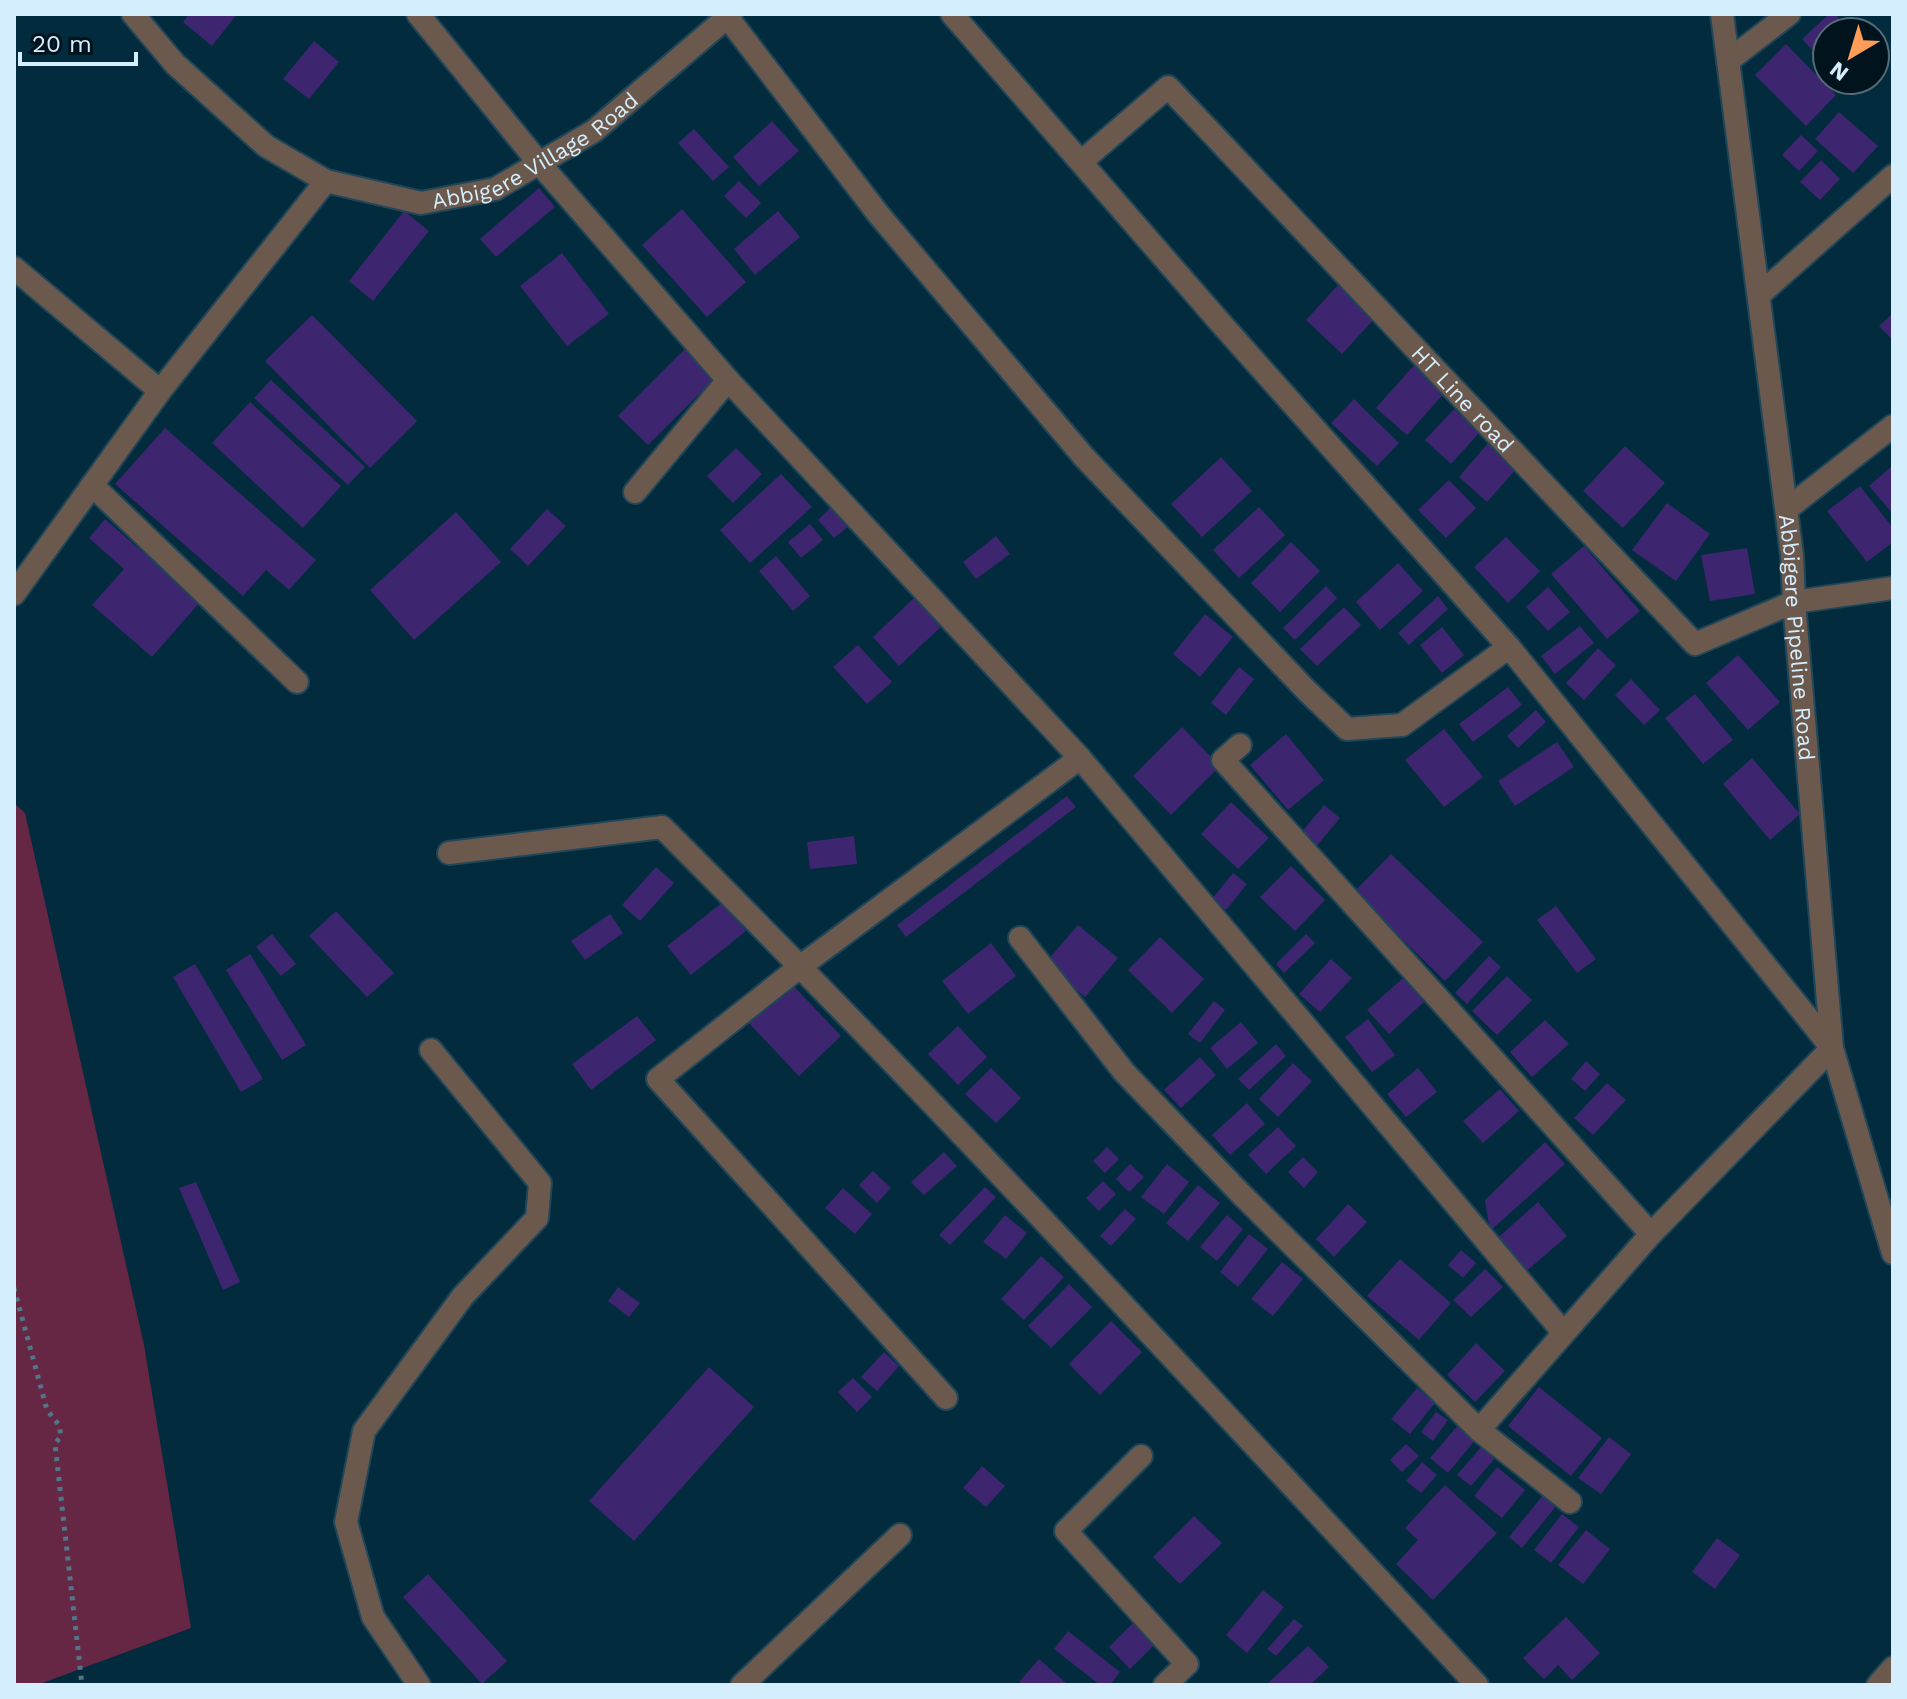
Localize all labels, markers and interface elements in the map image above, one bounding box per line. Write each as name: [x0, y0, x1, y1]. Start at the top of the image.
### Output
scale bar: [20, 16, 136, 66]
north arrow: [1811, 16, 1891, 96]
text: 20 m: [32, 30, 92, 58]
text: N: [1825, 56, 1853, 86]
street label: Abbigere Village Road: [430, 87, 643, 213]
street label: HT Line road: [1407, 340, 1519, 457]
street label: Abbigere Pipeline Road: [1774, 513, 1820, 762]

